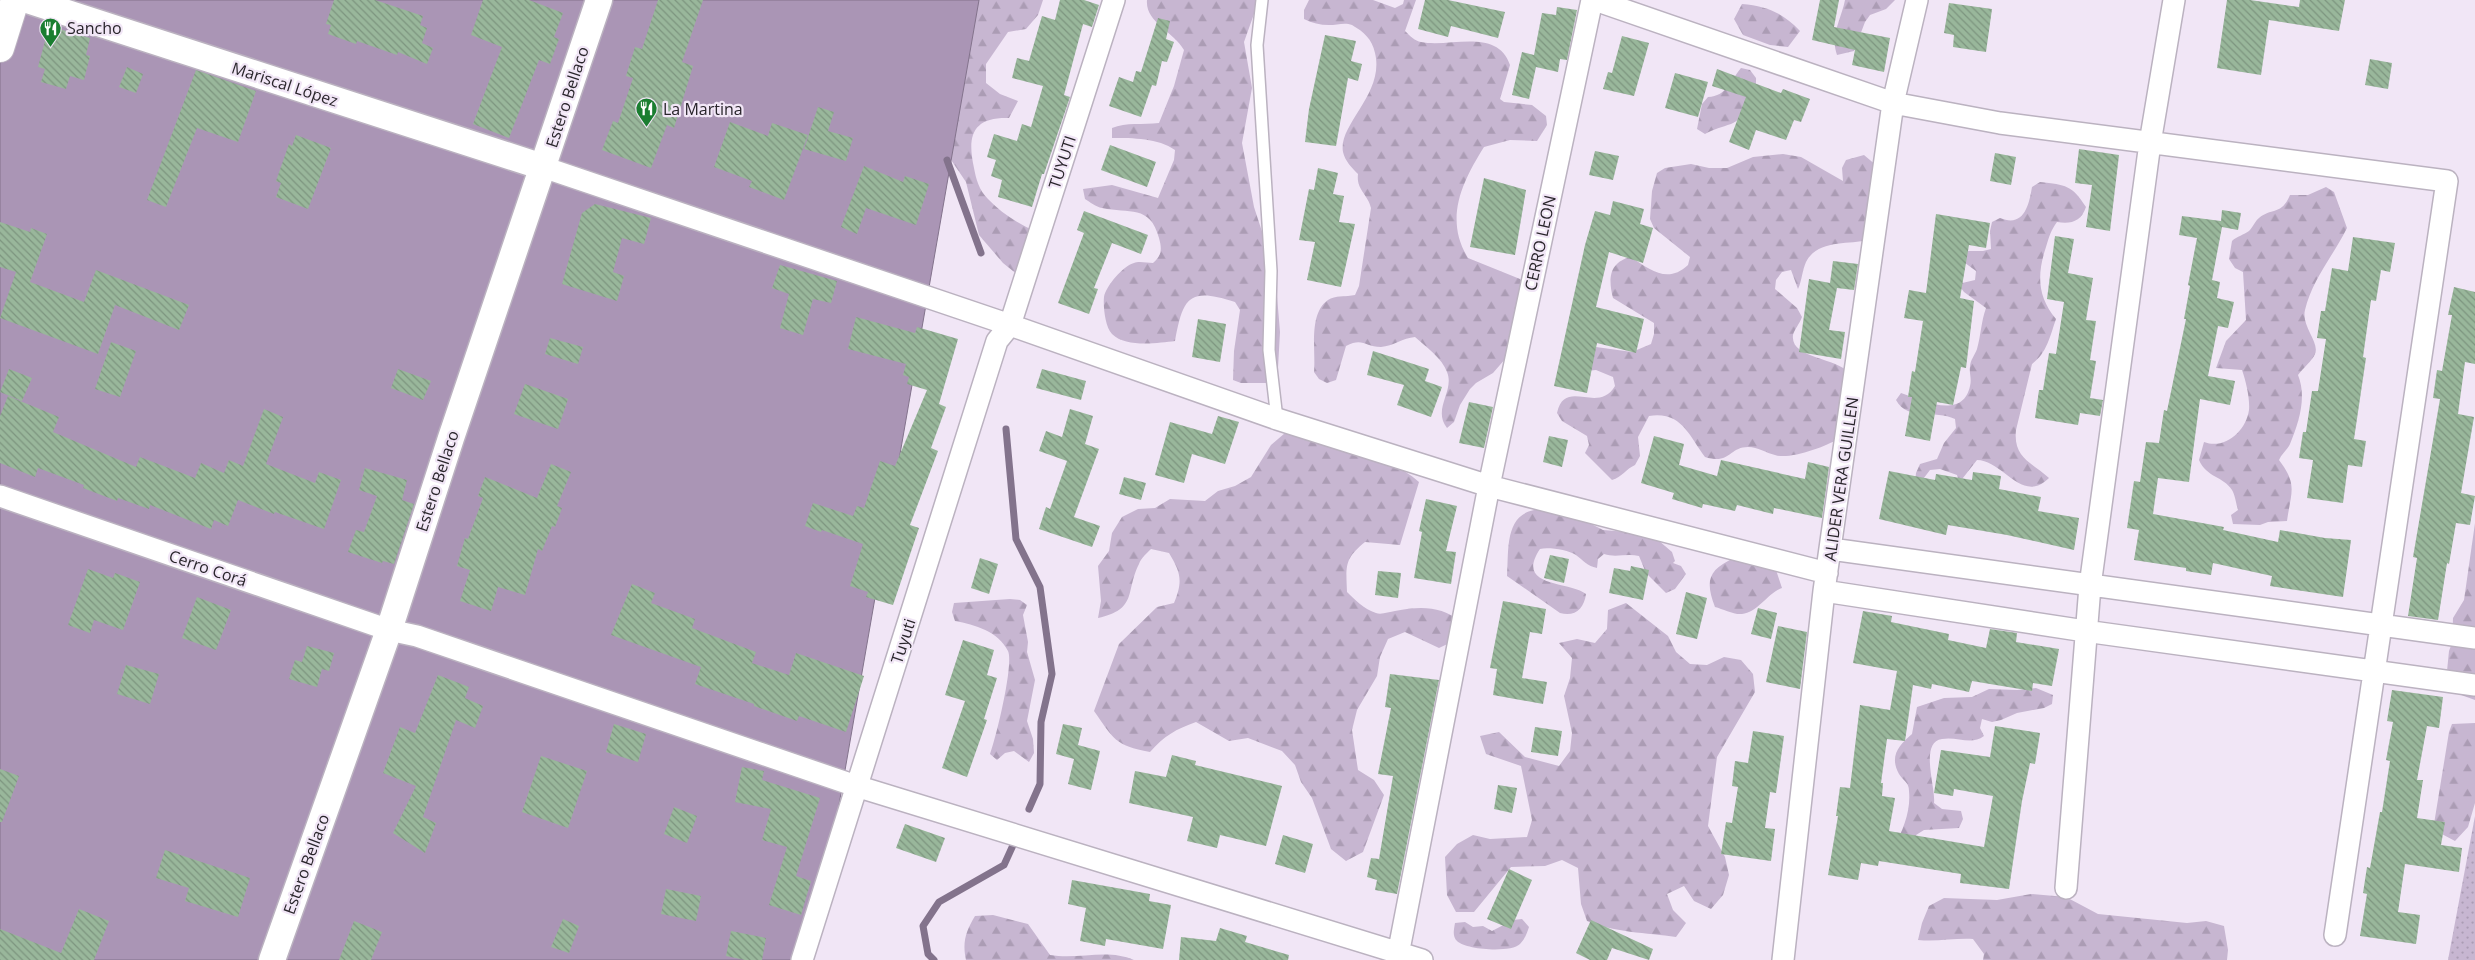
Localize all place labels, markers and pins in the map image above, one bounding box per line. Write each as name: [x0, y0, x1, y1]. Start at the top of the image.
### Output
restaurant icon: Sancho: [39, 16, 63, 47]
place label: Sancho: [67, 17, 122, 39]
restaurant icon: La Martina: [635, 97, 659, 128]
place label: La Martina: [663, 98, 743, 120]

